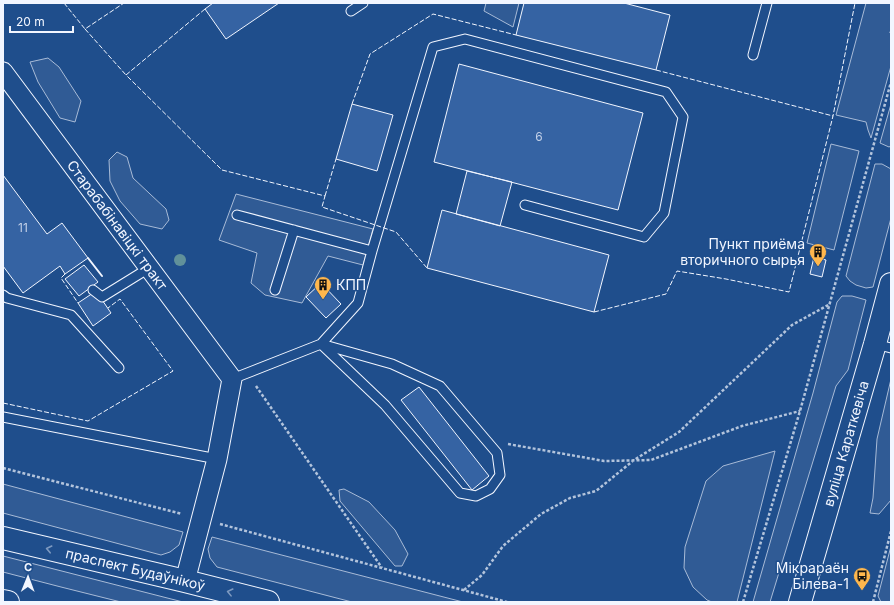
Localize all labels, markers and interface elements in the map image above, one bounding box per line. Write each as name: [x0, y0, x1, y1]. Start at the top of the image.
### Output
scale bar: [10, 8, 73, 34]
text: 20 m: [16, 14, 45, 29]
house number: 6: [535, 129, 543, 144]
street label: Старабабінавіцкі тракт: [64, 157, 172, 293]
house number: 11: [18, 220, 28, 235]
place label: Пункт приёма вторичного сырья: [680, 235, 805, 268]
building icon: Пункт приёма вторичного сырья: [808, 242, 828, 267]
building icon: КПП: [313, 275, 333, 300]
place label: КПП: [336, 276, 366, 293]
street label: вуліца Караткевіча: [819, 379, 872, 508]
street label: праспект Будаўнікоў: [64, 544, 207, 594]
one-way arrow: [46, 545, 53, 554]
north arrow: [8, 557, 48, 597]
place label: Мікрараён Білева-1: [776, 559, 849, 592]
text: С: [24, 560, 32, 574]
bus stop icon: Мікрараён Білева-1: [852, 566, 872, 591]
one-way arrow: [227, 589, 233, 597]

